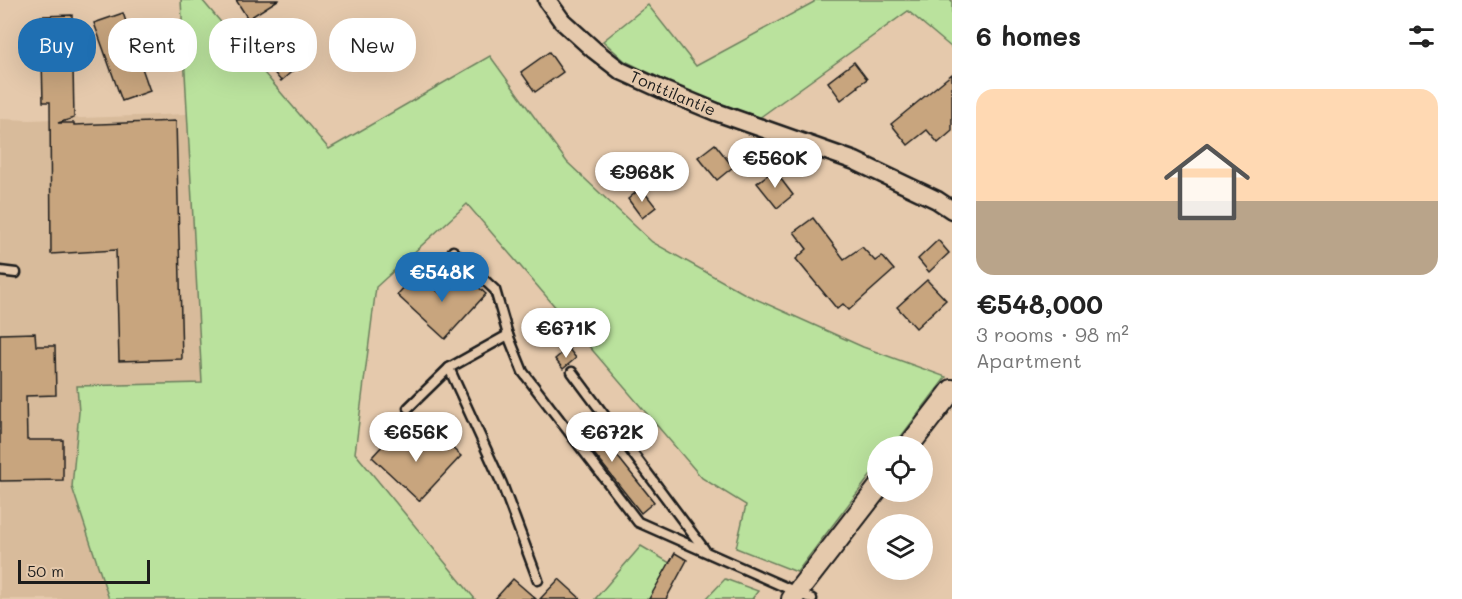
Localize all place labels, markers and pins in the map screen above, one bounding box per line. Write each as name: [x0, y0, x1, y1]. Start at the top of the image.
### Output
pin: €560K: [733, 138, 817, 189]
pin: €968K: [600, 152, 684, 203]
pin: €548K: [400, 252, 484, 303]
pin: €671K: [524, 308, 608, 359]
pin: €656K: [374, 412, 458, 463]
pin: €672K: [570, 412, 654, 463]

